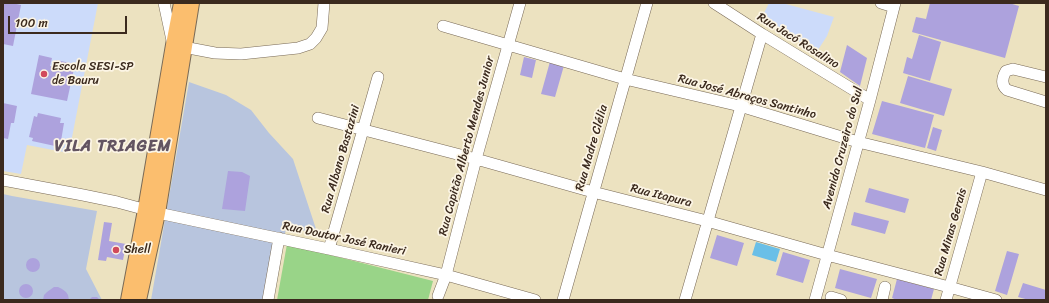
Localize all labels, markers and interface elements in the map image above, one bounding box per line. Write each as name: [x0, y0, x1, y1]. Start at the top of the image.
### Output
scale bar: [10, 8, 129, 34]
street label: Rua Jacó Rosalino: [754, 10, 842, 72]
text: 100 m: [15, 12, 48, 34]
street label: Rua Capitão Alberto Mendes Junior: [436, 55, 498, 237]
place label: Escola SESI-SP de Bauru: [52, 60, 134, 88]
marker: Escola SESI-SP de Bauru: [39, 69, 49, 79]
street label: Rua José Abraços Santinho: [676, 72, 818, 122]
street label: Avenida Cruzeiro do Sul: [820, 85, 866, 211]
street label: Rua Albano Bastazini: [319, 103, 363, 215]
street label: Rua Madre Clélia: [573, 103, 611, 193]
district label: VILA TRIAGEM: [54, 137, 172, 157]
street label: Rua Itapura: [629, 181, 693, 211]
street label: Rua Minas Gerais: [932, 187, 970, 277]
street label: Rua Doutor José Ranieri: [281, 219, 407, 259]
place label: Shell: [124, 243, 151, 257]
marker: Shell: [111, 245, 121, 255]

